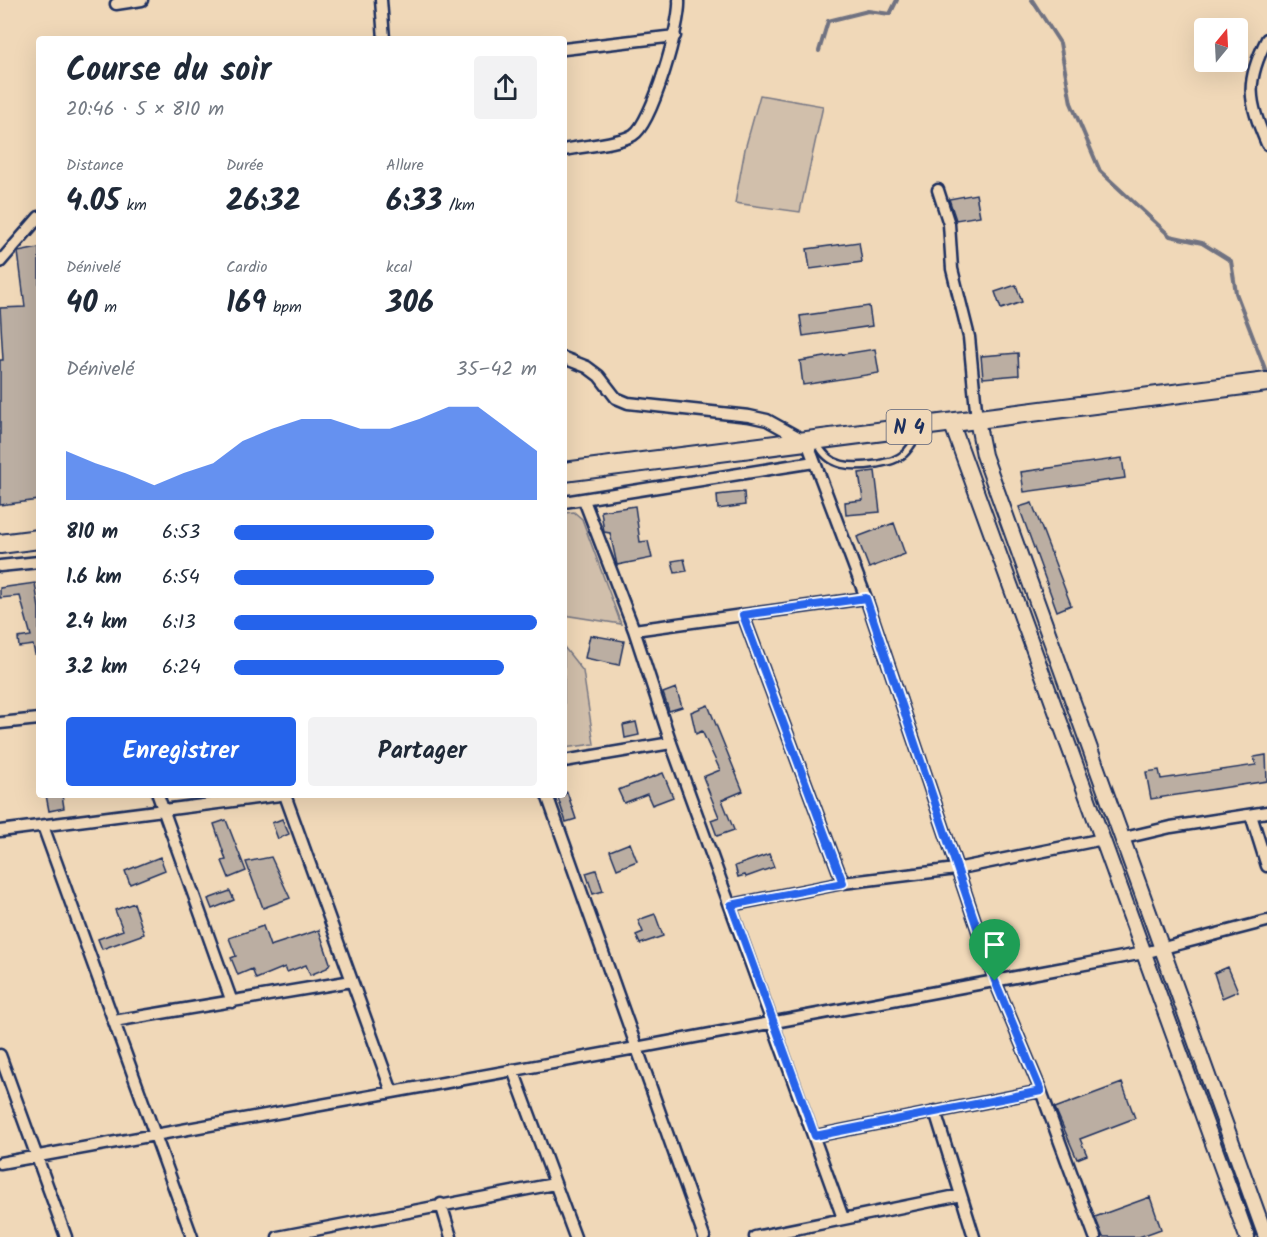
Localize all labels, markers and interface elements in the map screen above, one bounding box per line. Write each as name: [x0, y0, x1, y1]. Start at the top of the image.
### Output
north arrow: [1194, 18, 1248, 72]
map controls: [1194, 18, 1248, 72]
text: Course du soir: [66, 45, 271, 98]
button: share: [474, 56, 537, 119]
text: 20:46 · 5 × 810 m: [66, 94, 224, 126]
text: Distance: [66, 153, 124, 178]
text: Durée: [226, 153, 264, 178]
text: Allure: [386, 153, 424, 178]
text: 4.05: [66, 178, 120, 226]
text: 26:32: [226, 178, 301, 226]
text: 6:33: [386, 178, 442, 226]
text: km: [120, 193, 147, 218]
text: /km: [442, 193, 475, 218]
text: Dénivelé: [66, 255, 121, 280]
text: Cardio: [226, 255, 267, 280]
text: kcal: [386, 255, 412, 280]
text: 40: [66, 280, 98, 328]
text: 169: [226, 280, 267, 328]
text: 306: [386, 280, 434, 328]
text: m: [98, 295, 117, 320]
text: bpm: [267, 295, 302, 320]
text: Dénivelé: [66, 354, 134, 386]
text: 35–42 m: [456, 354, 537, 386]
road number: N 4: [886, 410, 932, 444]
text: 810 m: [66, 517, 118, 549]
text: 6:53: [162, 517, 200, 549]
text: 1.6 km: [66, 562, 122, 594]
text: 6:54: [162, 562, 200, 594]
text: 2.4 km: [66, 607, 127, 639]
text: 6:13: [162, 607, 196, 639]
text: 3.2 km: [66, 652, 127, 684]
text: 6:24: [162, 652, 201, 684]
button: Enregistrer: [66, 717, 296, 786]
button: Partager: [308, 717, 537, 786]
pin: [969, 919, 1020, 981]
icon: arrive: [978, 928, 1011, 961]

